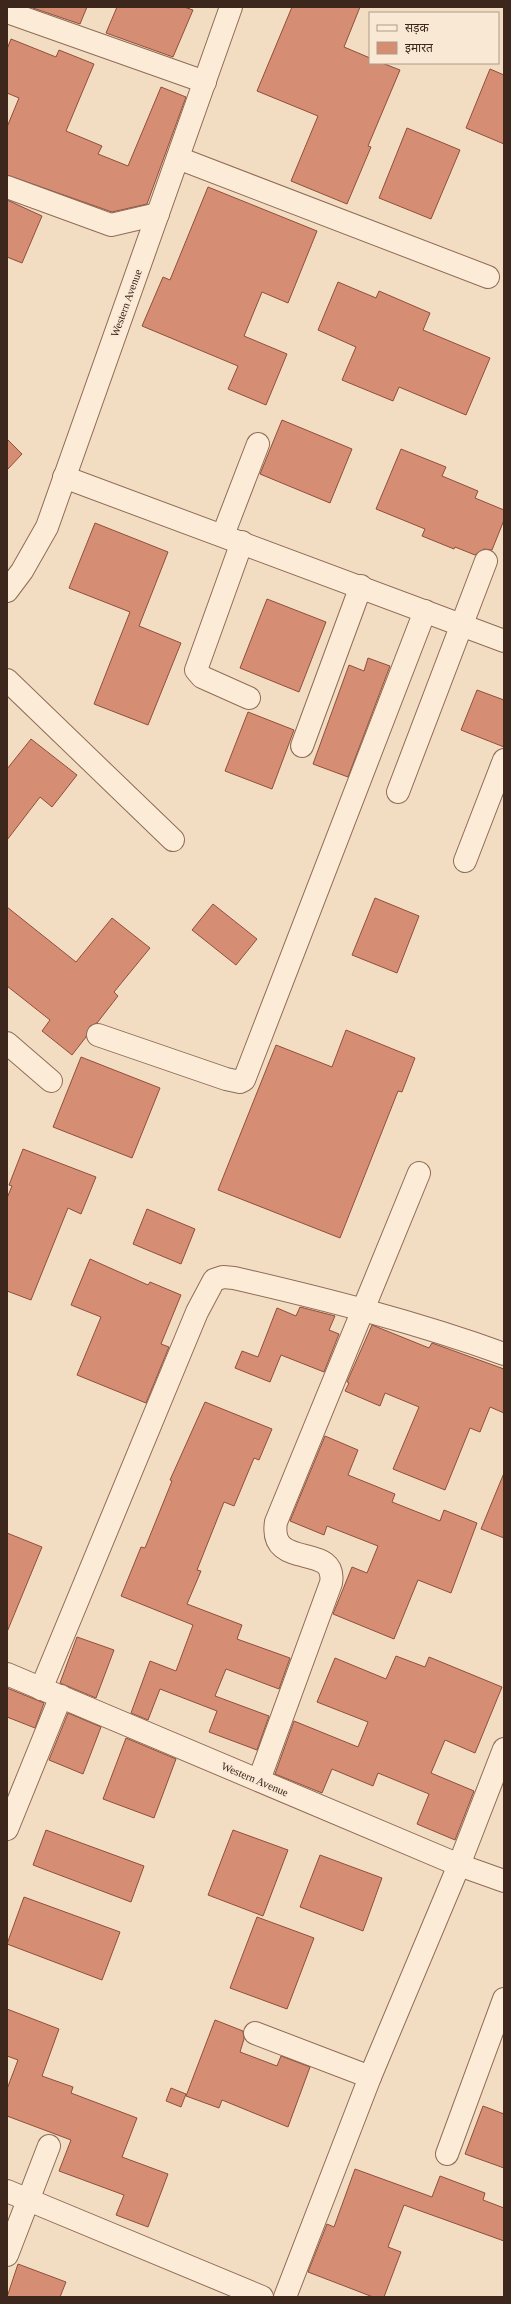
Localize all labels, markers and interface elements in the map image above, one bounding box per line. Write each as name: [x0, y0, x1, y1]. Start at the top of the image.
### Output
legend: [369, 12, 499, 64]
text: सड़क: [405, 21, 430, 35]
text: इमारत: [405, 41, 434, 55]
street label: Western Avenue: [108, 267, 144, 339]
street label: Western Avenue: [220, 1760, 290, 1798]

